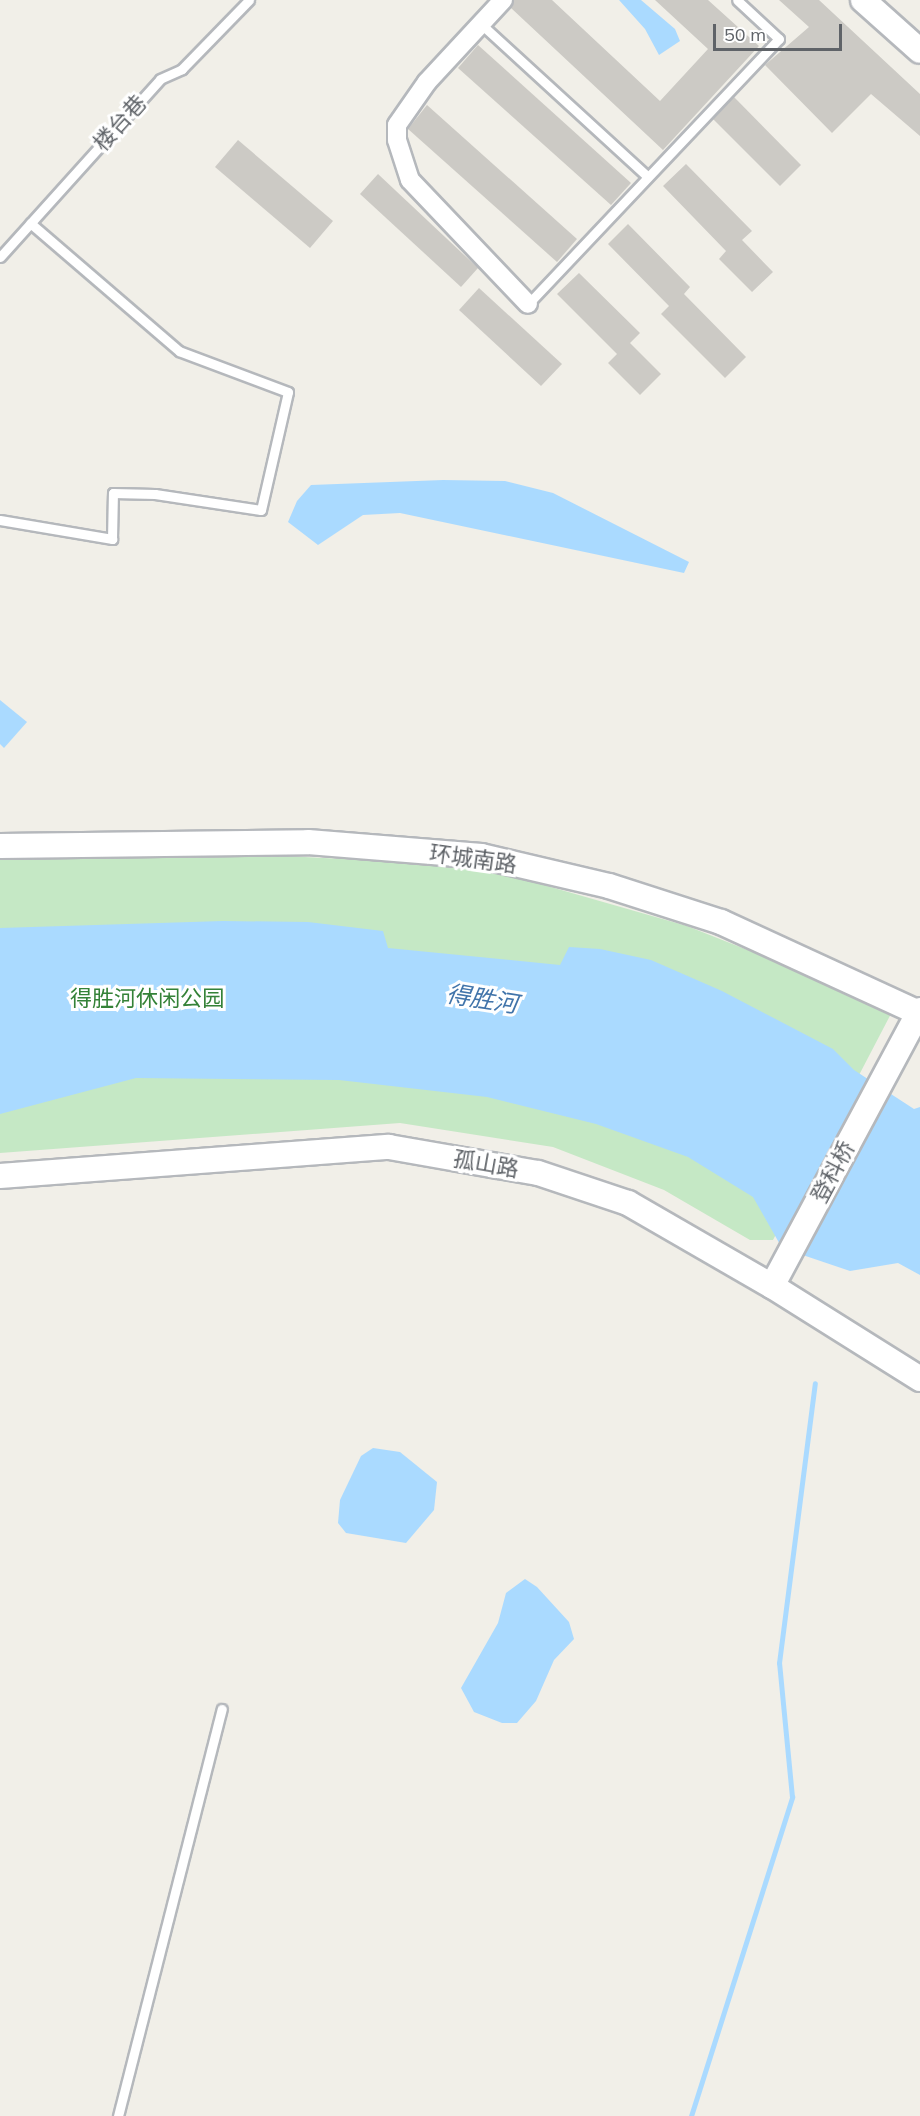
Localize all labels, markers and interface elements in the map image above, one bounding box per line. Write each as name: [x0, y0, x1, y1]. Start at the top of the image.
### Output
scale bar: [716, 12, 845, 50]
text: 50 m: [724, 23, 766, 46]
street label: 楼台巷: [88, 90, 152, 156]
street label: 环城南路: [428, 840, 518, 878]
water label: 得胜河: [444, 979, 520, 1019]
park label: 得胜河休闲公园: [70, 986, 224, 1012]
street label: 登科桥: [806, 1137, 860, 1207]
street label: 孤山路: [451, 1145, 521, 1183]

